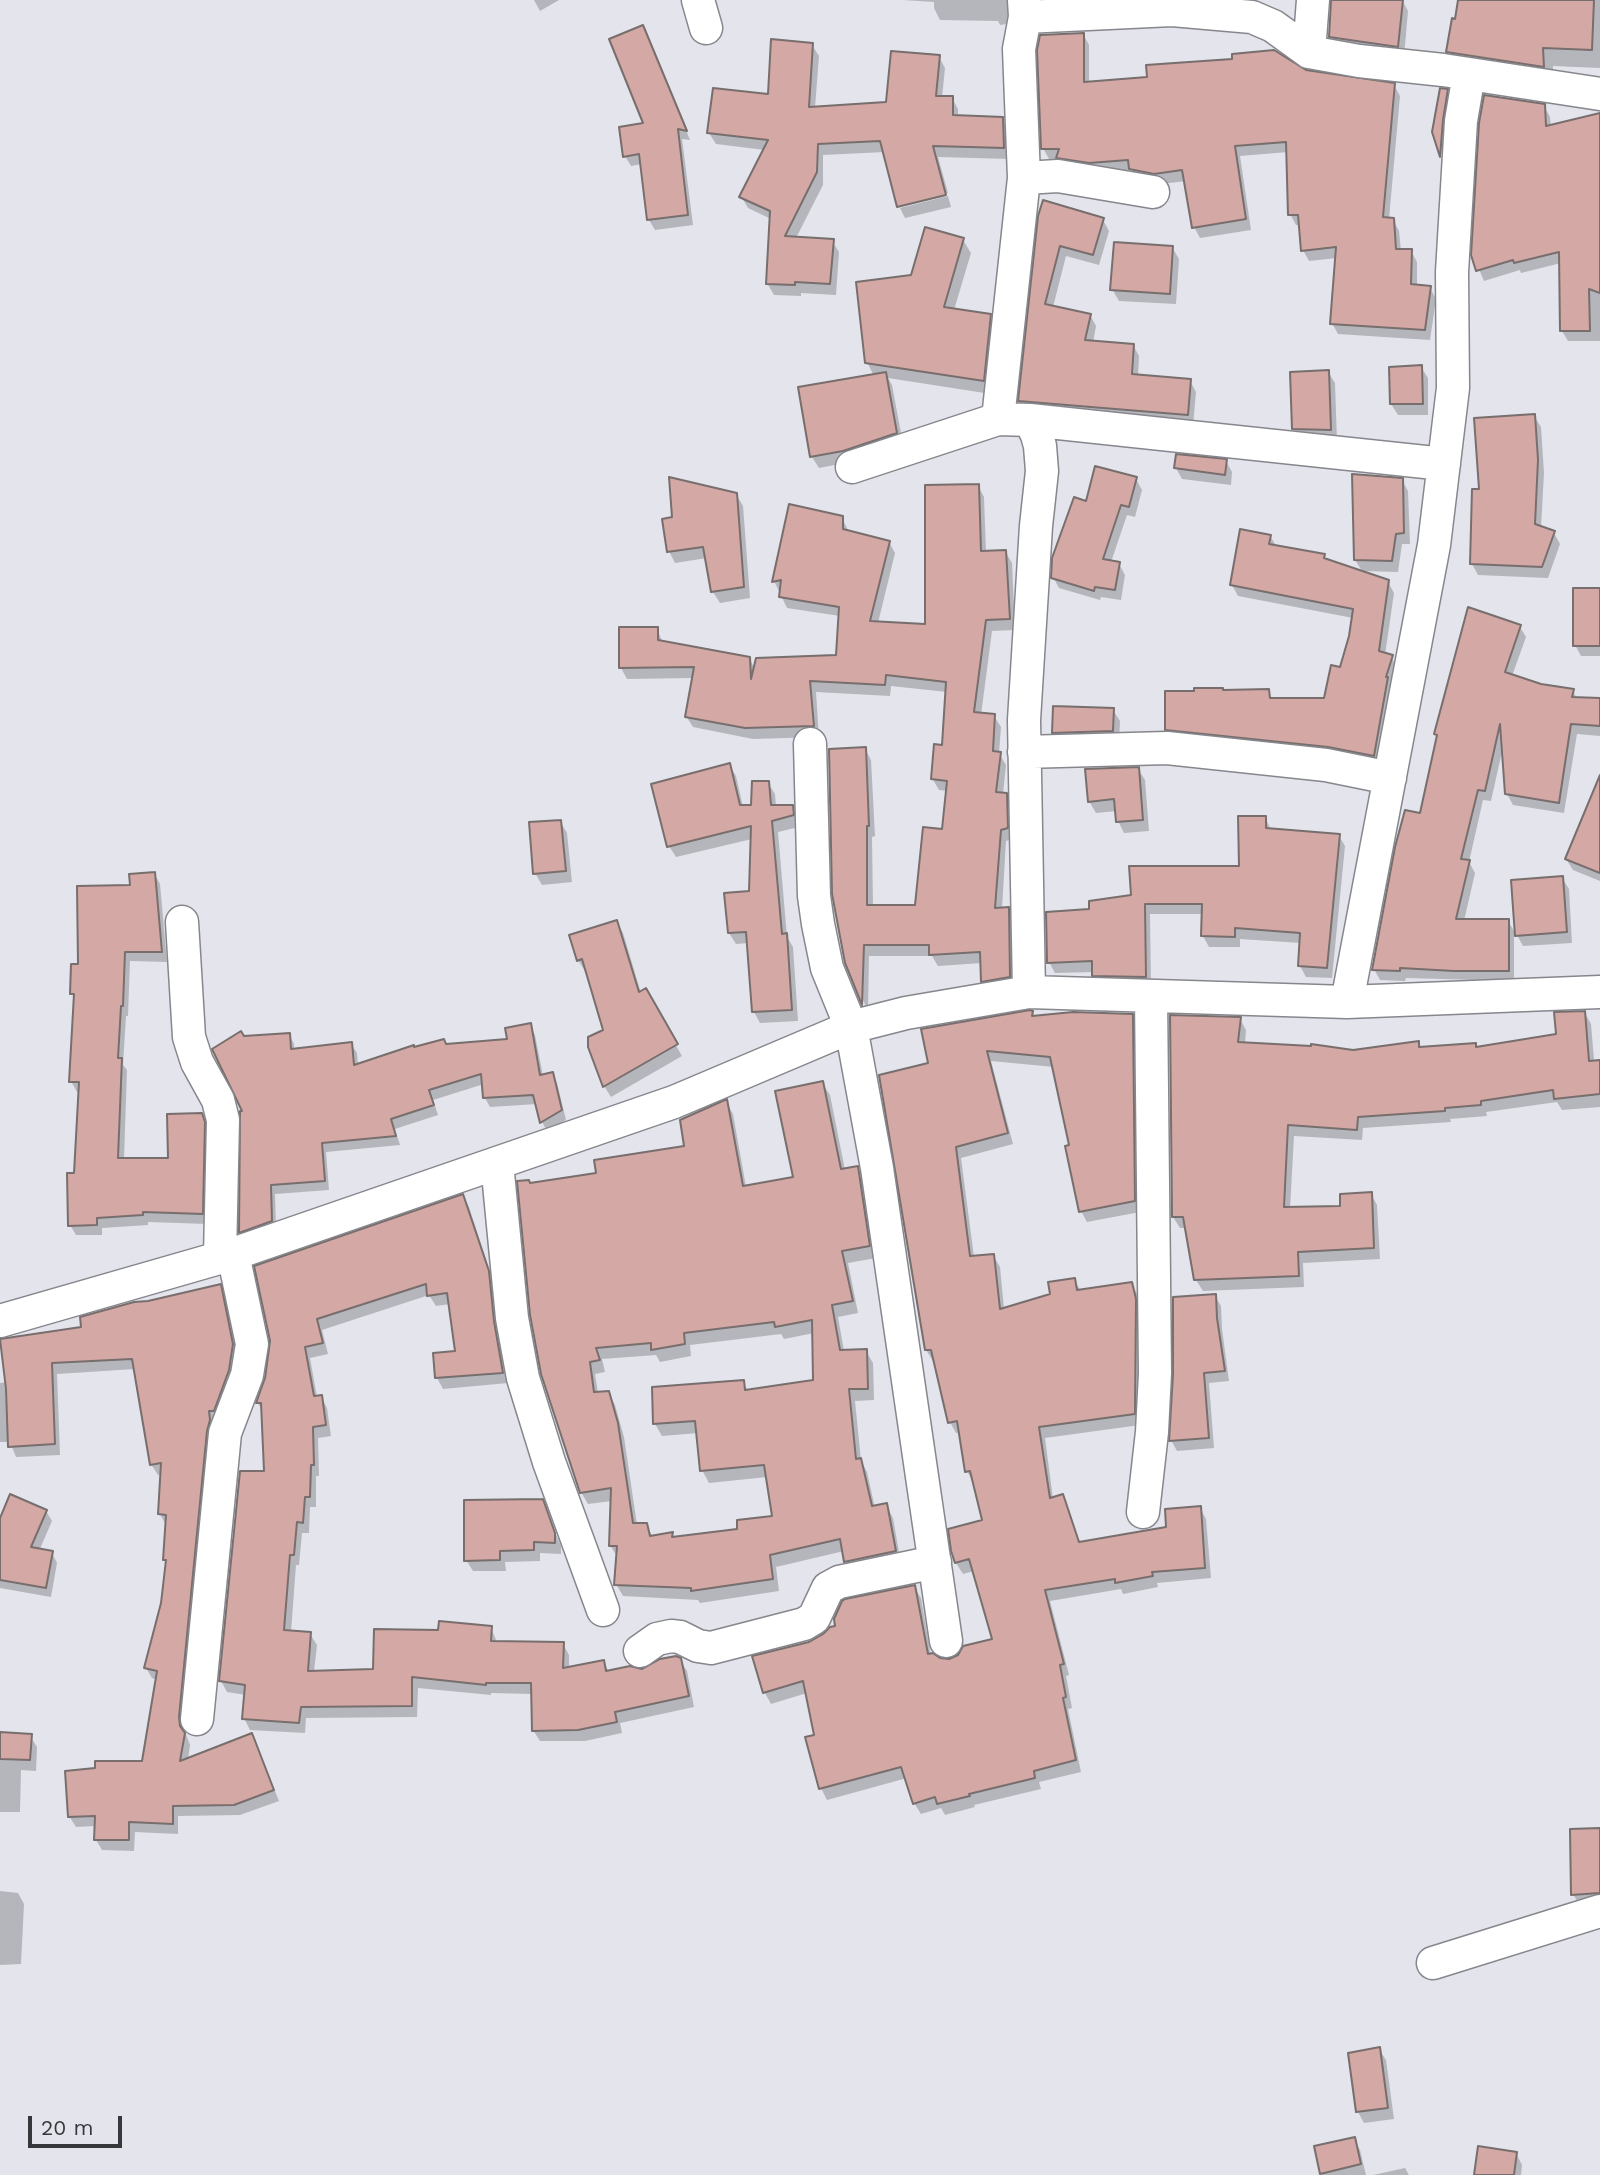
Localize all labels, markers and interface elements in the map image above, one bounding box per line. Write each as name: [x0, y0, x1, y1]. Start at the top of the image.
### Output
scale bar: [32, 2102, 126, 2146]
text: 20 m: [41, 2115, 93, 2140]

